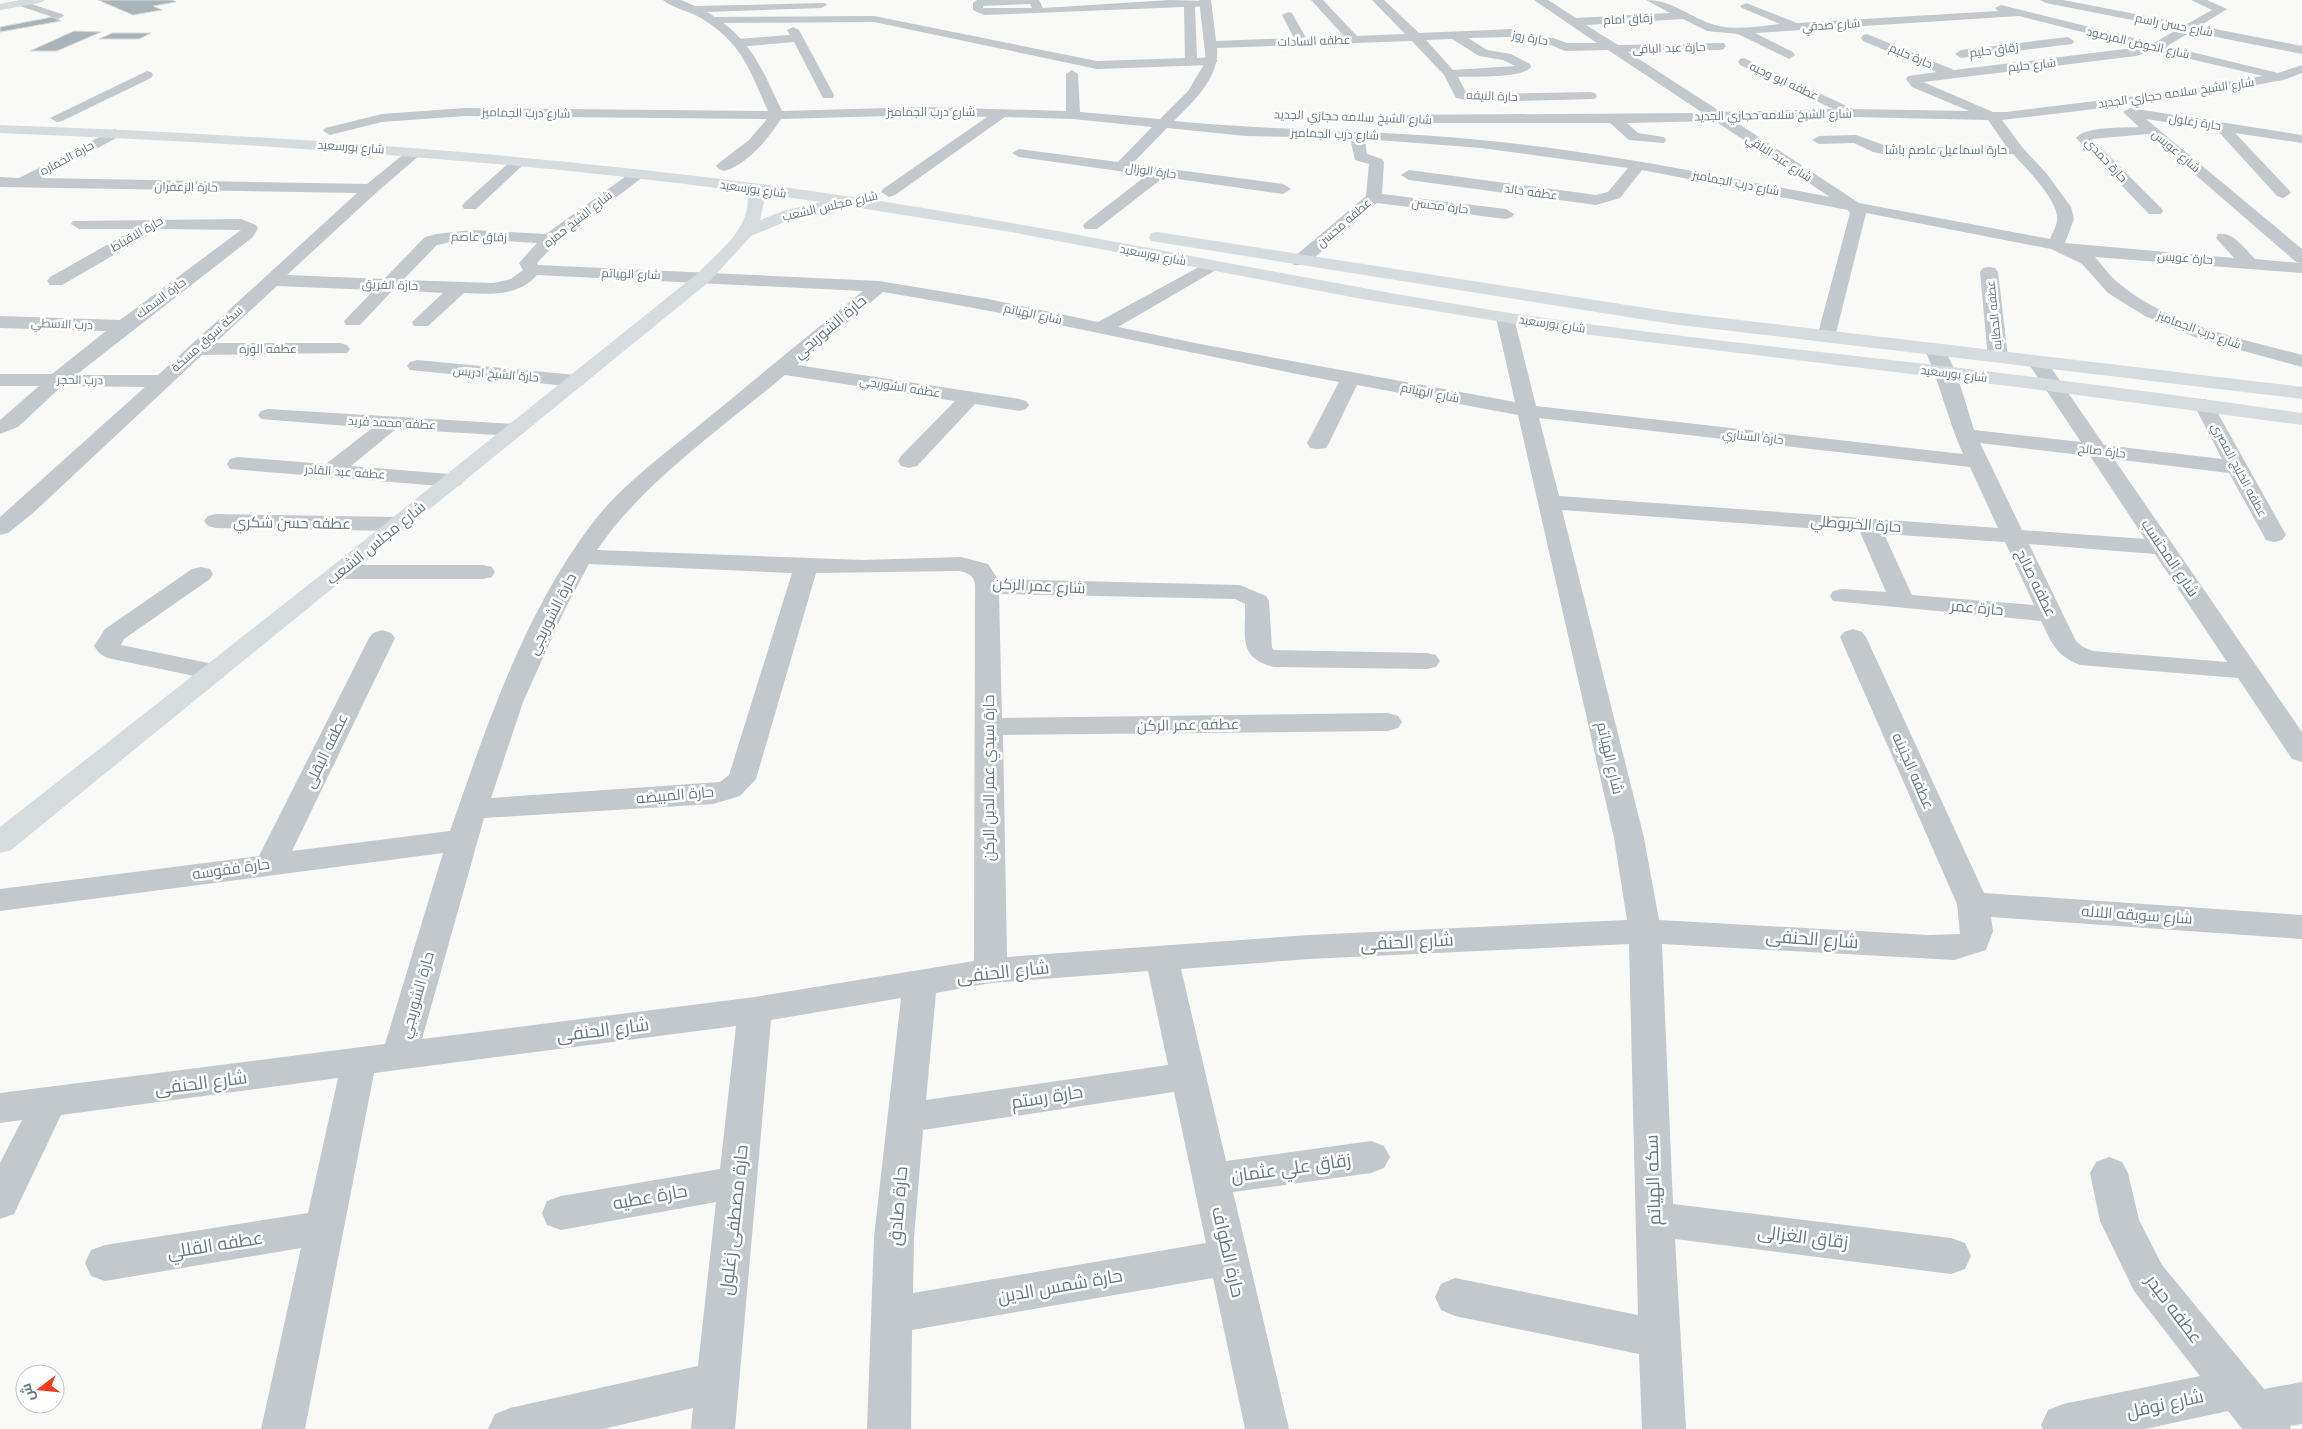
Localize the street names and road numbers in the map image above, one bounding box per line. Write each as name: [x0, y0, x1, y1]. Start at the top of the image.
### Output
street label: زقاق امام: [1603, 9, 1653, 28]
street label: شارع حسن راسم: [2134, 9, 2215, 40]
street label: شارع صدقي: [1801, 14, 1861, 37]
street label: شارع الحوض المرصود: [2085, 22, 2191, 63]
street label: حارة روز: [1510, 26, 1549, 49]
street label: عطفه السادات: [1277, 31, 1351, 50]
street label: حارة عبد الباقى: [1632, 38, 1706, 57]
street label: زقاق حليم: [1968, 38, 2019, 61]
street label: حارة حليم: [1887, 39, 1935, 72]
street label: شارع حليم: [2007, 54, 2057, 75]
street label: عطفه ابو وجيه: [1747, 57, 1821, 104]
street label: شارع الشيخ سلامه حجازي الجديد: [2097, 73, 2256, 114]
street label: حارة النيفه: [1466, 86, 1518, 105]
street label: شارع درب الجماميز: [481, 103, 570, 122]
street label: شارع درب الجماميز: [886, 103, 975, 120]
street label: شارع الشيخ سلامه حجازي الجديد: [1274, 105, 1432, 130]
street label: شارع الشيخ سلامه حجازي الجديد: [1694, 105, 1852, 126]
street label: حارة زغلول: [2168, 109, 2222, 134]
street label: شارع درب الجماميز: [1290, 123, 1380, 144]
street label: شارع عويس: [2148, 125, 2204, 176]
street label: شارع عبد الباقي: [1742, 130, 1816, 187]
street label: حارة حمدي: [2080, 134, 2132, 187]
street label: حارة الخماره: [37, 136, 97, 179]
street label: شارع بورسعيد: [317, 136, 385, 157]
street label: حارة اسماعيل عاصم باشا: [1885, 141, 2007, 158]
street label: حارة الوزال: [1124, 159, 1178, 183]
street label: شارع درب الجماميز: [1690, 166, 1781, 199]
street label: شارع بورسعيد: [719, 175, 788, 202]
street label: حارة الزعفران: [154, 177, 218, 196]
street label: عطفه خالد: [1503, 179, 1559, 204]
street label: شارع الشيخ حمزه: [540, 186, 616, 251]
street label: شارع مجلس الشعب: [780, 186, 879, 225]
street label: عطفه محسن: [1313, 194, 1375, 251]
street label: حارة محسن: [1411, 194, 1469, 217]
street label: حارة الاقباط: [107, 212, 166, 255]
street label: زقاق عاصم: [451, 228, 507, 245]
street label: شارع بورسعيد: [1118, 240, 1188, 269]
street label: حارة عويس: [2157, 247, 2213, 268]
street label: شارع الهياتم: [601, 264, 661, 283]
street label: حارة السمك: [132, 273, 189, 322]
street label: حارة الفريق: [362, 275, 418, 294]
street label: عطفه الحطابه: [1981, 279, 2006, 351]
street label: حارة الشوربجي: [789, 290, 872, 365]
street label: شارع الهياتم: [1002, 299, 1064, 328]
street label: سكة سوق مسكة: [167, 302, 246, 375]
street label: شارع درب الجماميز: [2154, 306, 2244, 353]
street label: شارع بورسعيد: [1518, 310, 1587, 337]
street label: درب الاسطي: [31, 314, 94, 335]
street label: عطفه الوزه: [239, 340, 297, 357]
street label: حارة الشيخ ادريس: [452, 361, 540, 386]
street label: شارع بورسعيد: [1920, 361, 1989, 386]
street label: درب الحجر: [56, 371, 103, 388]
street label: عطفه الشوربجي: [858, 372, 942, 403]
street label: شارع الهياتم: [1399, 379, 1461, 407]
street label: عطفه محمد فريد: [348, 412, 436, 433]
street label: عطفه الخليج المصري: [2206, 420, 2271, 521]
street label: حارة السناري: [1721, 425, 1784, 450]
street label: حارة صالح: [2077, 439, 2127, 462]
street label: عطفه عبد القادر: [303, 460, 386, 483]
street label: شارع مجلس الشعب: [322, 496, 430, 590]
street label: حارة الخربوطلي: [1810, 510, 1902, 539]
street label: عطفه حسن شكري: [233, 511, 351, 536]
street label: شارع المحتسب: [2136, 515, 2204, 601]
street label: عطفه صالح: [2010, 546, 2062, 620]
street label: حارة الشوربجي: [522, 569, 583, 659]
street label: شارع عمر الركن: [992, 573, 1086, 599]
street label: حارة عمر: [1949, 595, 2004, 620]
street label: حارة سيدي عمر الدين الركن: [978, 695, 1001, 861]
street label: عطفه البقلى: [299, 710, 353, 791]
street label: عطفه عمر الركن: [1137, 713, 1239, 736]
street label: شارع الهياتم: [1591, 720, 1629, 796]
street label: عطفه الجنينه: [1887, 729, 1940, 812]
street label: حارة المبيضه: [635, 781, 715, 808]
street label: حارة فقوسه: [191, 853, 271, 884]
street label: شارع سويقه اللاله: [2081, 900, 2193, 930]
street label: شارع الحنفى: [1765, 923, 1859, 954]
street label: شارع الحنفى: [1360, 927, 1454, 956]
street label: حارة الشوربجي: [394, 949, 441, 1041]
street label: شارع الحنفى: [955, 954, 1051, 989]
street label: شارع الحنفى: [555, 1011, 651, 1048]
street label: شارع الحنفى: [153, 1064, 249, 1101]
street label: حارة رستم: [1009, 1079, 1085, 1114]
street label: سكه الهياتم: [1638, 1134, 1667, 1226]
street label: حارة مصطفى زغلول: [713, 1143, 754, 1296]
street label: زقاق علي عثمان: [1229, 1147, 1353, 1190]
street label: حارة صادق: [882, 1165, 913, 1247]
street label: حارة عطيه: [611, 1178, 689, 1215]
street label: حارة الطواف: [1206, 1204, 1251, 1300]
street label: زقاق الغزالى: [1756, 1219, 1850, 1254]
street label: عطفه القللي: [165, 1225, 265, 1266]
street label: حارة شمس الدين: [995, 1262, 1124, 1309]
street label: عطفه حيدر: [2140, 1268, 2209, 1348]
street label: شارع نوفل: [2124, 1383, 2206, 1424]

